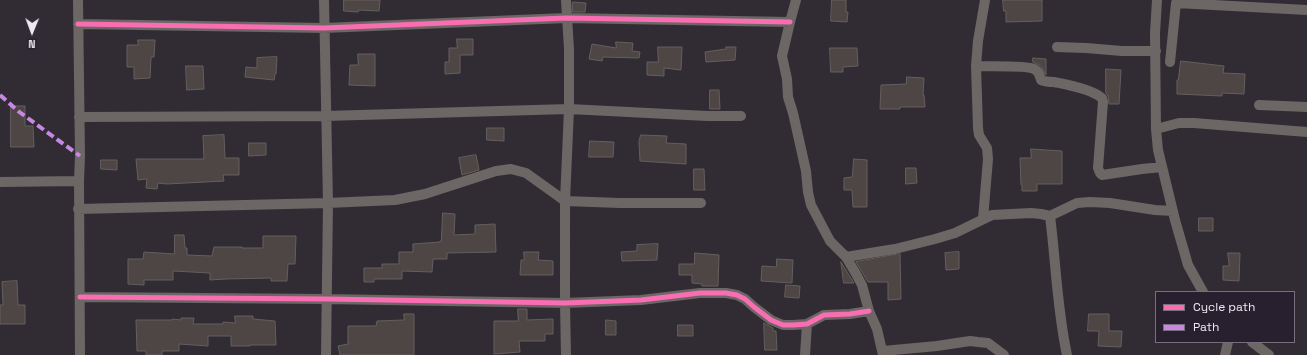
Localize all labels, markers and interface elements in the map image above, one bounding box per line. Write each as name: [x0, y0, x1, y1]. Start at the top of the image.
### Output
north arrow: [12, 12, 52, 52]
text: N: [28, 37, 36, 51]
legend: [1155, 291, 1295, 343]
text: Cycle path: [1193, 299, 1255, 315]
text: Path: [1193, 319, 1219, 335]

